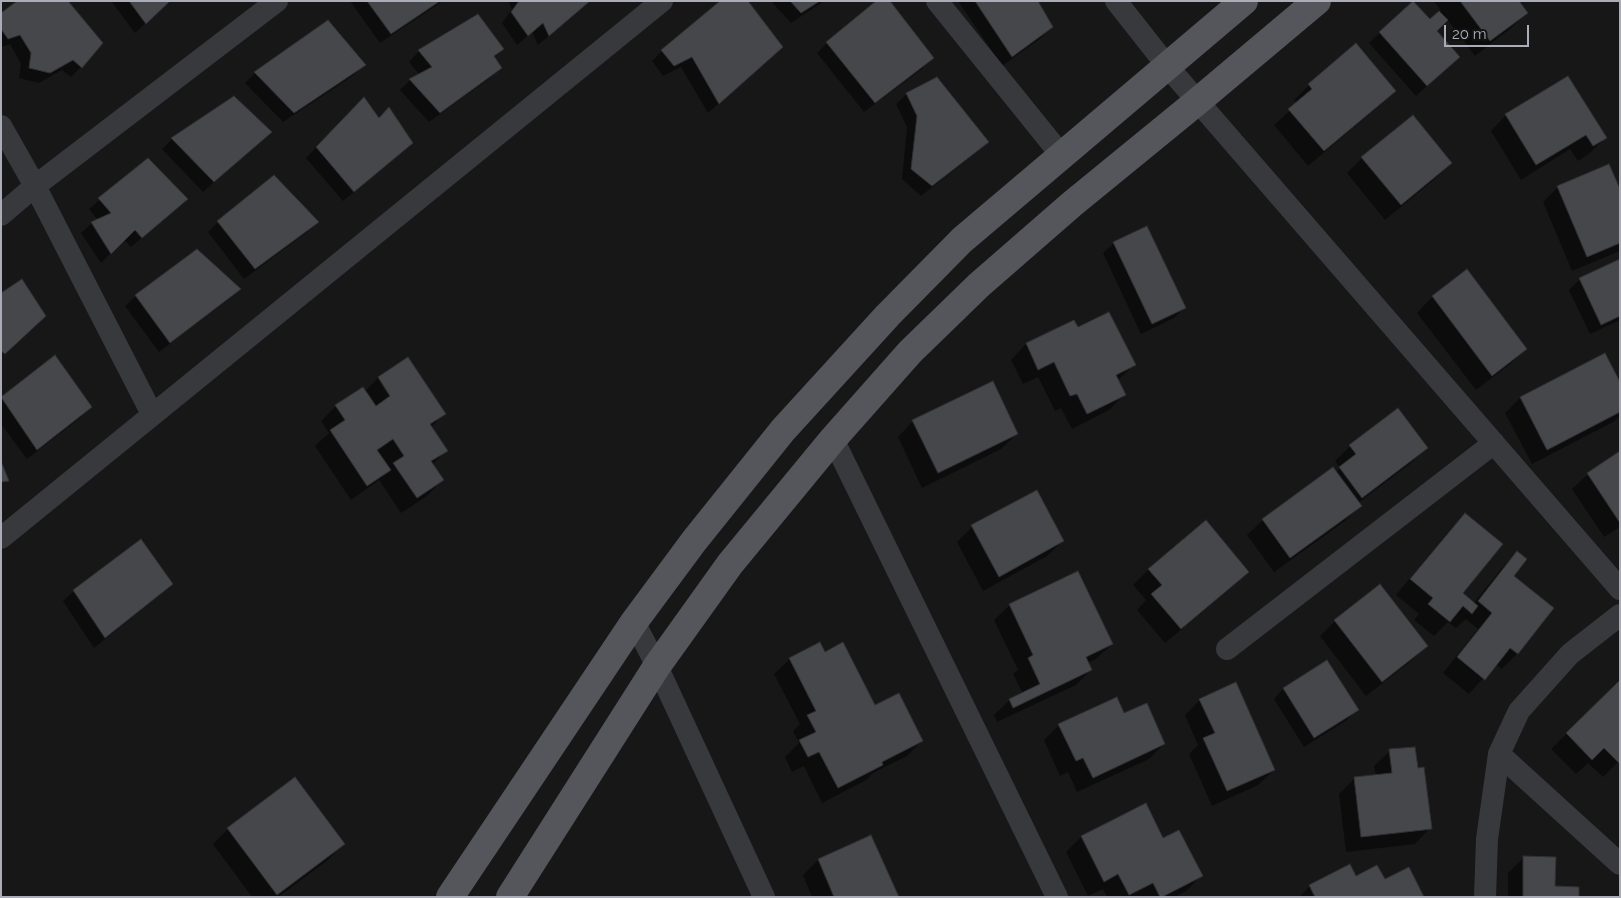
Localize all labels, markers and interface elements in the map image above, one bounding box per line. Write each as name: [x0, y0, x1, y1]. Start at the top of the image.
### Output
scale bar: [1446, 15, 1531, 47]
text: 20 m: [1452, 25, 1487, 43]

